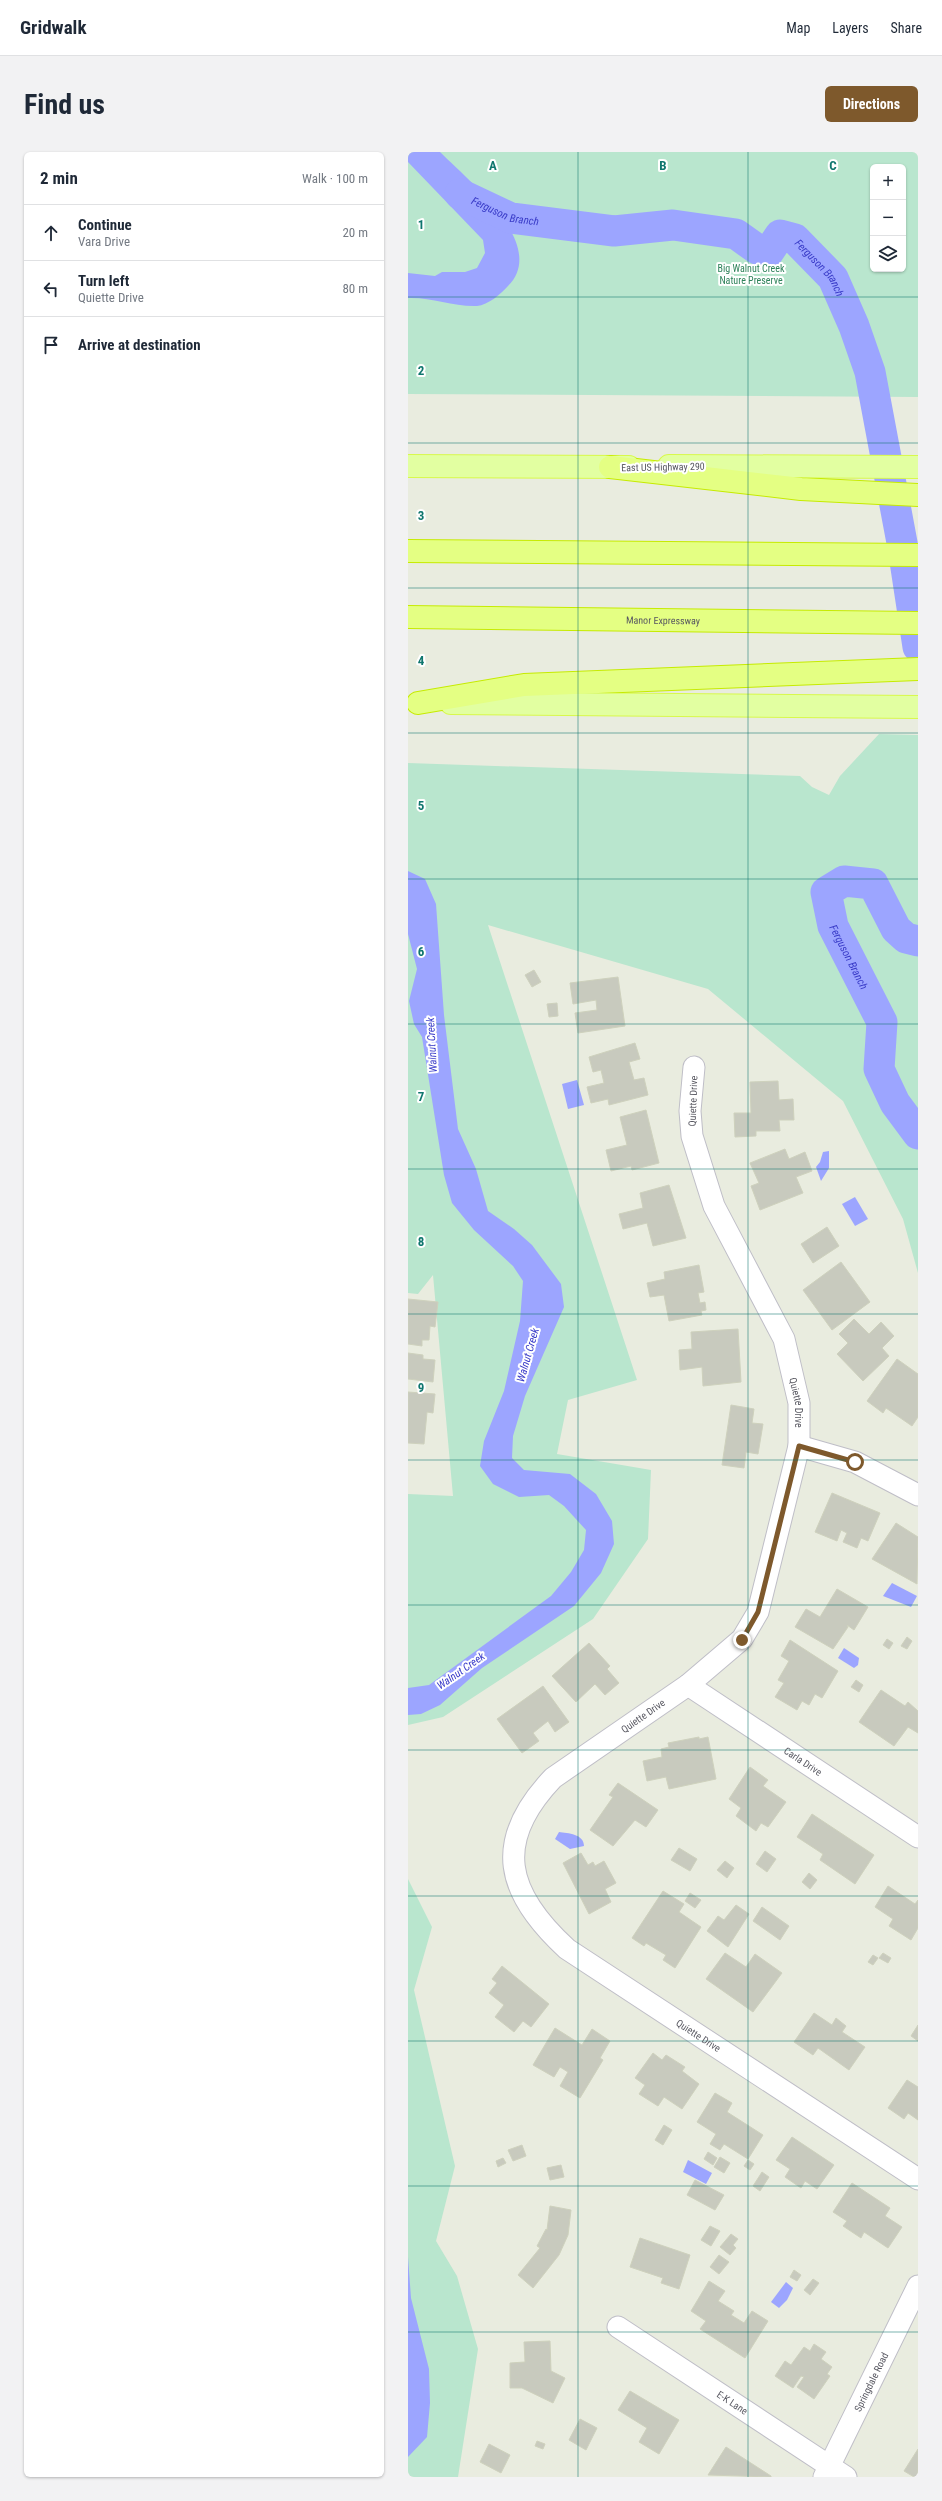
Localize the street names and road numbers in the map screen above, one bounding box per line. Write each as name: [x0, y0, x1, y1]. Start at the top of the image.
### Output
street label: East US Highway 290: [621, 461, 705, 473]
street label: Manor Expressway: [626, 614, 700, 626]
street label: Quiette Drive: [687, 1075, 699, 1127]
street label: Quiette Drive: [788, 1376, 805, 1428]
street label: Quiette Drive: [619, 1697, 667, 1735]
street label: Carla Drive: [782, 1745, 824, 1778]
street label: Quiette Drive: [674, 2017, 723, 2054]
street label: Springdale Road: [852, 2351, 890, 2413]
street label: E-K Lane: [715, 2388, 750, 2416]

